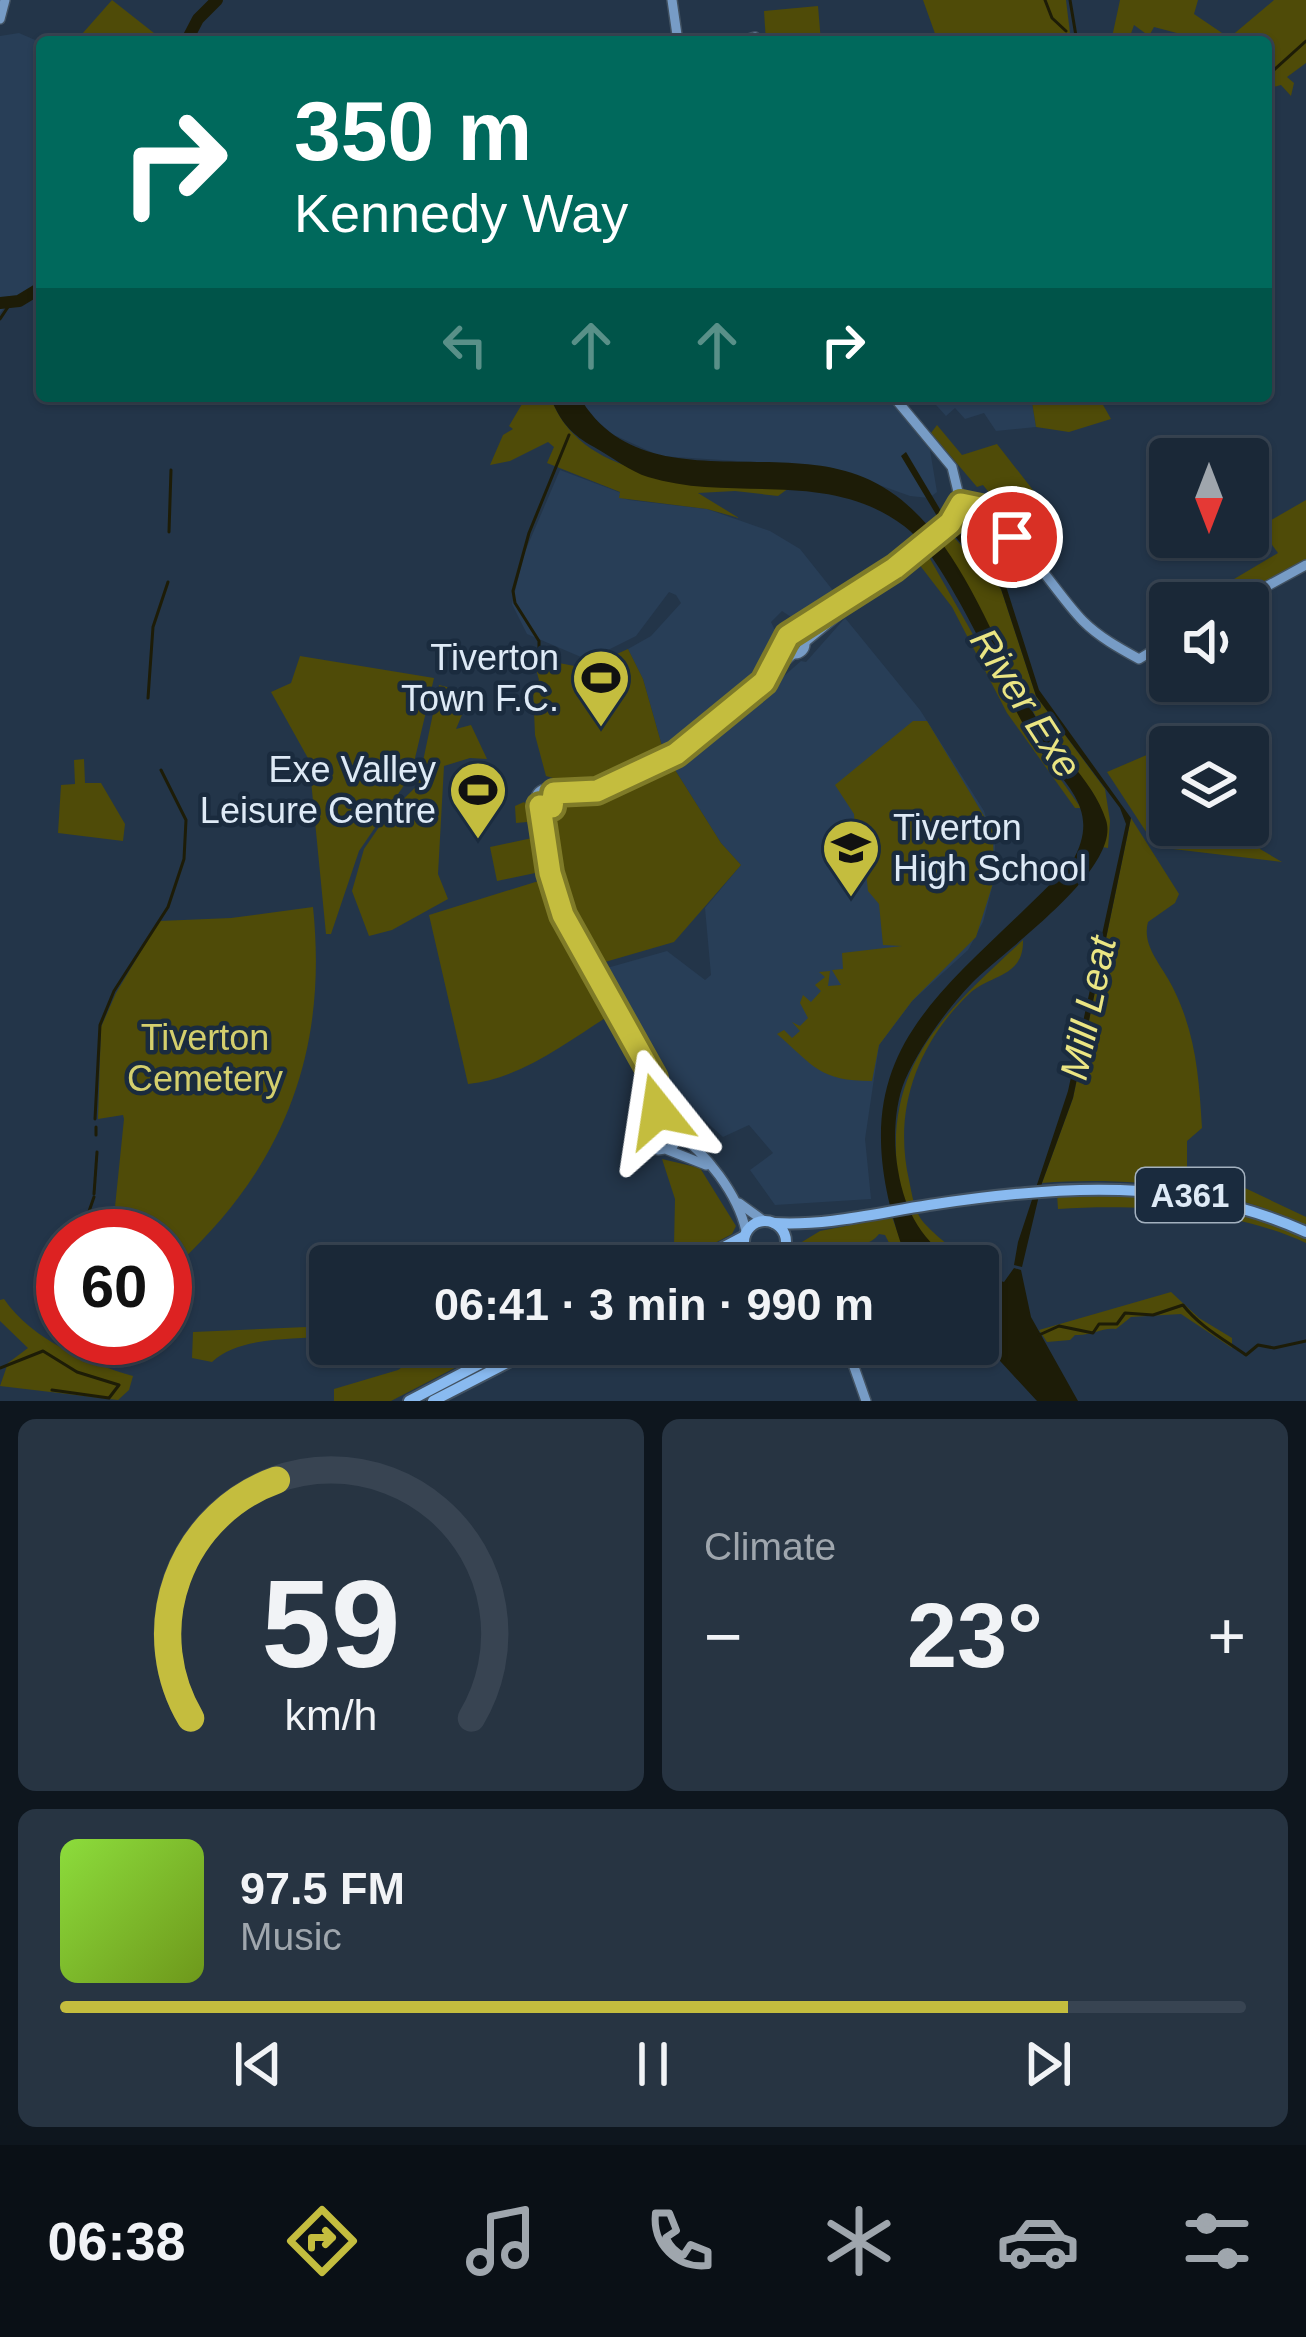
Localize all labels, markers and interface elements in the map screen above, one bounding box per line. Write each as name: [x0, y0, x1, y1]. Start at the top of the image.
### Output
icon: right: [96, 84, 252, 240]
text: 350 m: [294, 84, 532, 178]
text: Kennedy Way: [294, 183, 628, 243]
icon: left: [432, 312, 498, 378]
icon: ahead: [558, 312, 624, 378]
icon: ahead: [684, 312, 750, 378]
icon: right: [810, 312, 876, 378]
north arrow: [1149, 438, 1269, 558]
map controls: [1149, 438, 1269, 846]
pin: [961, 486, 1063, 588]
icon: arrive: [979, 504, 1045, 570]
button: sound: [1149, 582, 1269, 702]
water label: River Exe: [962, 620, 1090, 786]
place label: Tiverton Town F.C.: [401, 637, 559, 719]
sports icon: Tiverton Town F.C.: [570, 647, 632, 729]
button: layers: [1149, 726, 1269, 846]
place label: Exe Valley Leisure Centre: [200, 749, 436, 831]
sports icon: Exe Valley Leisure Centre: [447, 759, 509, 841]
place label: Tiverton High School: [893, 807, 1087, 889]
school or university icon: Tiverton High School: [820, 817, 882, 899]
water label: Mill Leat: [1052, 930, 1125, 1084]
park label: Tiverton Cemetery: [127, 1017, 283, 1099]
position arrow: [595, 1048, 721, 1174]
road number: A361: [1136, 1168, 1244, 1222]
speed limit sign: 60: [36, 1209, 192, 1365]
text: 06:41 · 3 min · 990 m: [434, 1279, 874, 1330]
text: Climate: [704, 1525, 836, 1568]
text: 59: [262, 1554, 400, 1693]
text: 23°: [907, 1586, 1043, 1686]
text: −: [704, 1599, 743, 1673]
text: +: [1207, 1599, 1246, 1673]
text: km/h: [285, 1691, 377, 1739]
text: 97.5 FM: [240, 1863, 405, 1914]
text: Music: [240, 1915, 342, 1958]
icon: previous: [225, 2031, 291, 2097]
icon: pause: [620, 2031, 686, 2097]
icon: next: [1015, 2031, 1081, 2097]
icon: directions: [280, 2199, 364, 2283]
icon: music: [459, 2199, 543, 2283]
icon: phone: [638, 2199, 722, 2283]
icon: climate: [817, 2199, 901, 2283]
icon: car: [996, 2199, 1080, 2283]
icon: filters: [1175, 2199, 1259, 2283]
text: 06:38: [47, 2211, 186, 2271]

